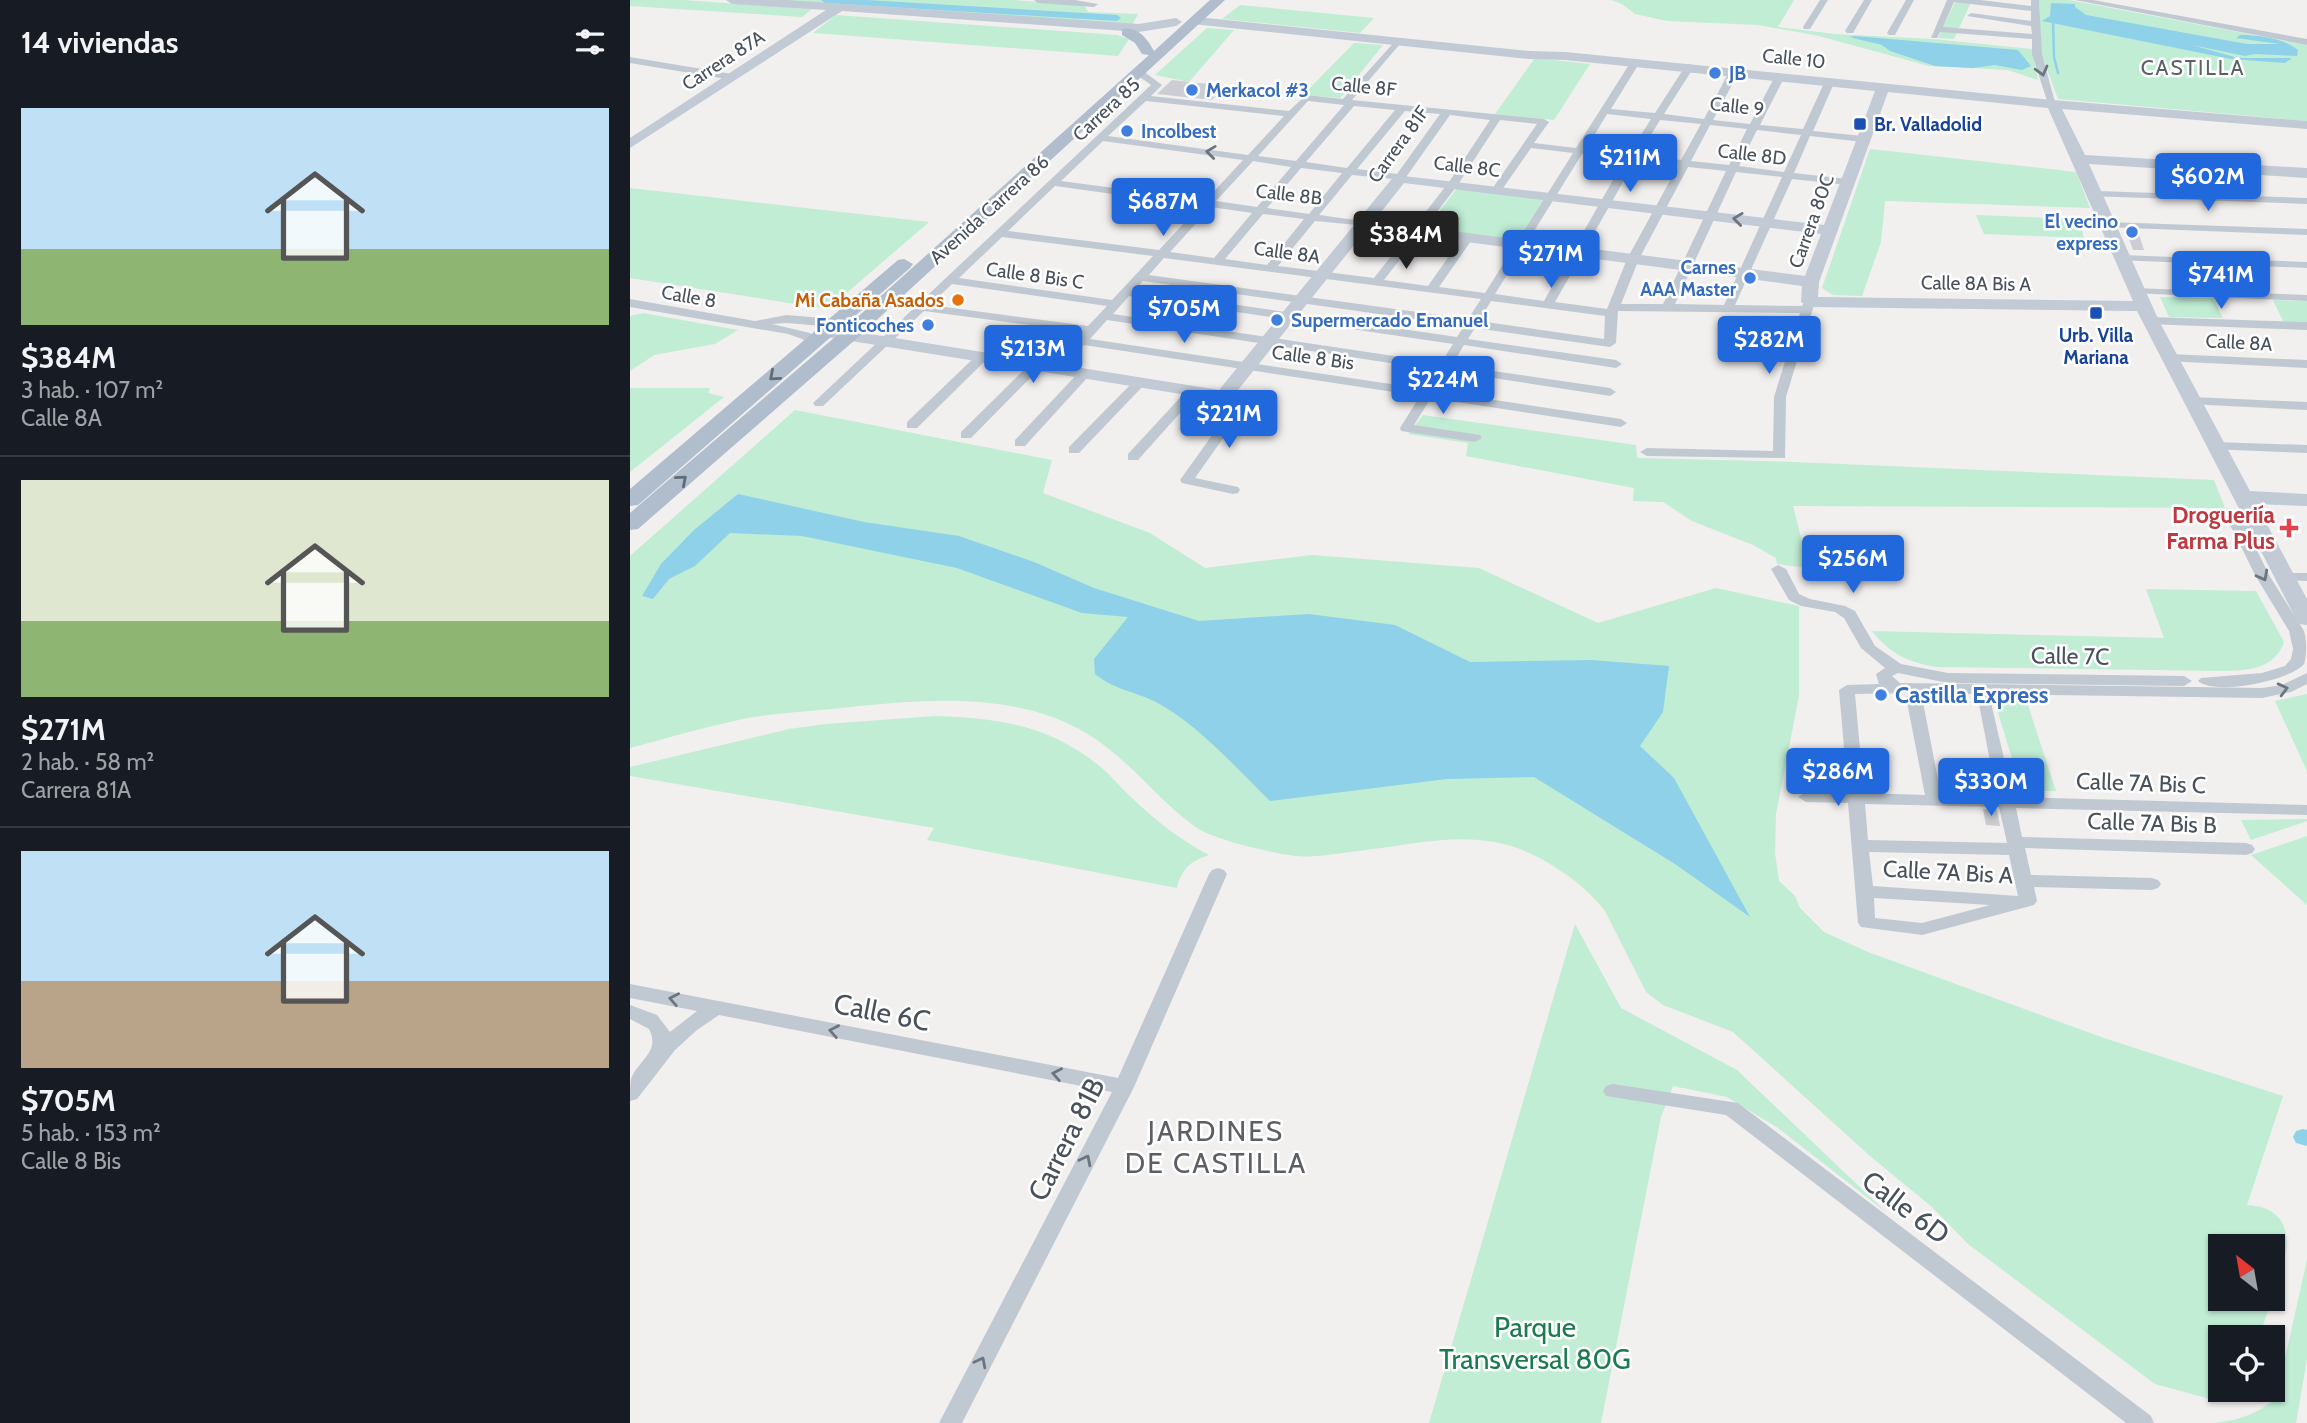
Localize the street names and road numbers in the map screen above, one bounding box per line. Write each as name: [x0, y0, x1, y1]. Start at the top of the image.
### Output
street label: Carrera 87A: [678, 25, 769, 96]
street label: Calle 10: [1761, 44, 1827, 73]
street label: Calle 8F: [1330, 72, 1398, 101]
street label: Carrera 85: [1068, 73, 1145, 146]
street label: Calle 9: [1709, 92, 1765, 121]
street label: Carrera 81F: [1363, 101, 1434, 187]
street label: Calle 8D: [1716, 139, 1788, 170]
street label: Avenida Carrera 86: [925, 150, 1054, 269]
street label: Calle 8C: [1432, 151, 1502, 182]
street label: Carrera 80C: [1784, 171, 1839, 271]
street label: Calle 8B: [1255, 179, 1323, 210]
street label: Calle 8A: [1252, 236, 1322, 269]
street label: Calle 8 Bis C: [985, 257, 1086, 294]
street label: Calle 8A Bis A: [1921, 271, 2032, 296]
street label: Calle 8: [660, 280, 718, 313]
street label: Calle 8A: [2205, 329, 2273, 356]
street label: Calle 8 Bis: [1270, 340, 1356, 375]
street label: Calle 7C: [2031, 641, 2109, 671]
street label: Calle 7A Bis C: [2076, 767, 2206, 799]
street label: Calle 7A Bis B: [2087, 807, 2218, 839]
street label: Calle 7A Bis A: [1882, 855, 2014, 889]
street label: Calle 6C: [831, 986, 933, 1038]
street label: Carrera 81B: [1021, 1072, 1111, 1206]
street label: Calle 6D: [1856, 1163, 1956, 1251]

